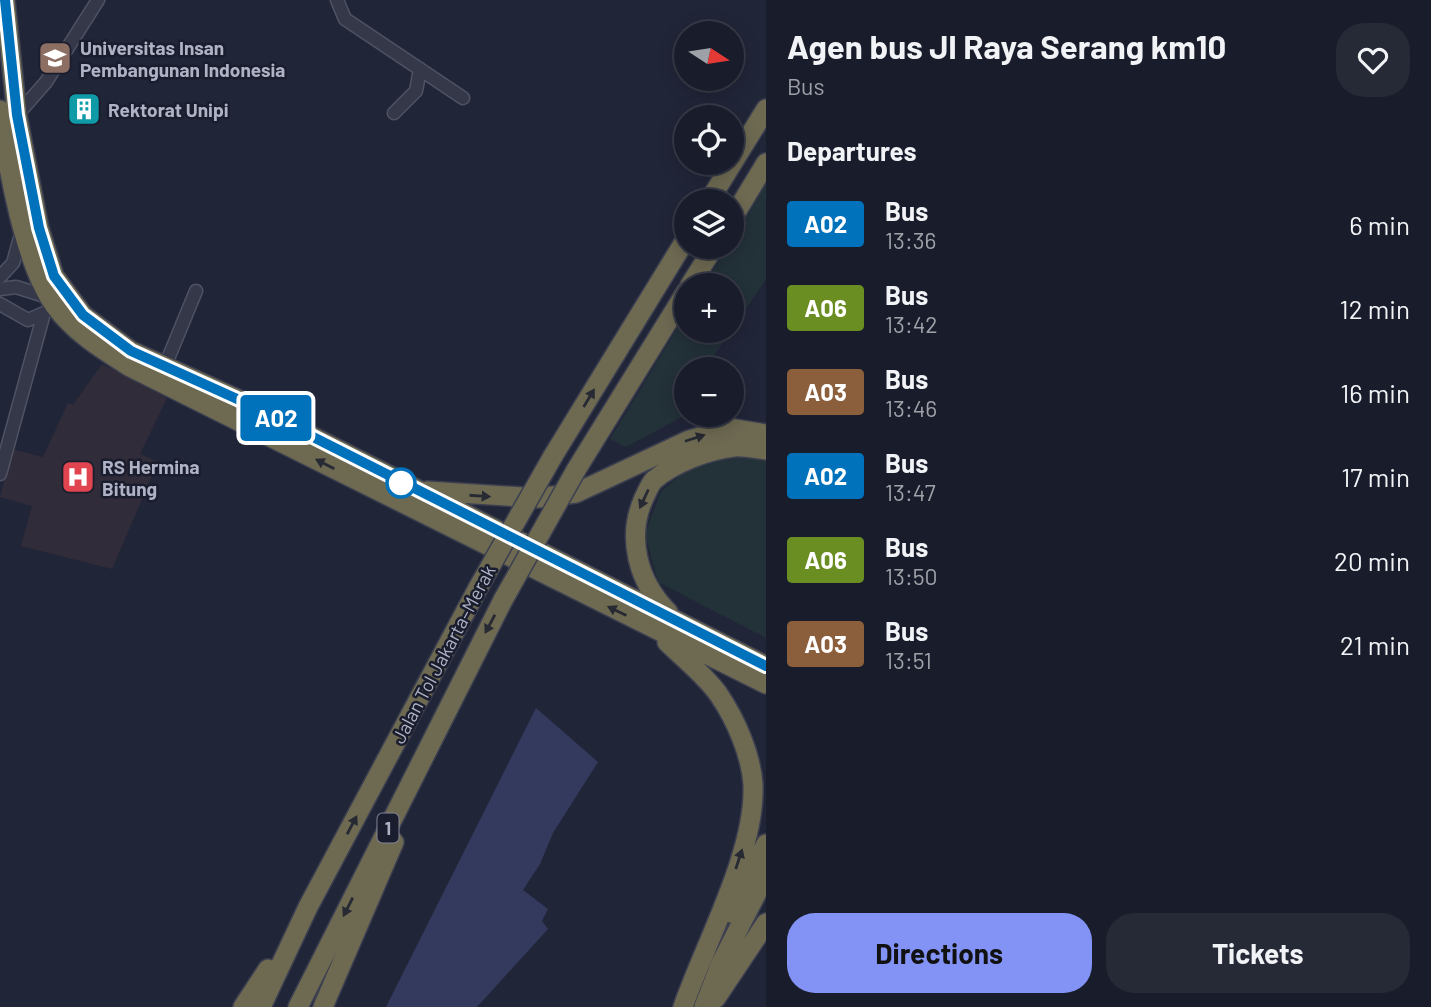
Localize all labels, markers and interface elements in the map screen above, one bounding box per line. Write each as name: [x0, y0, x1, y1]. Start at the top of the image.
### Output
north arrow: [674, 21, 744, 91]
map controls: [674, 21, 744, 427]
button: heart: [1336, 23, 1410, 97]
text: Agen bus Jl Raya Serang km10: [787, 26, 1226, 66]
place label: Universitas Insan Pembangunan Indonesia: [80, 36, 285, 81]
school or university icon: Universitas Insan Pembangunan Indonesia: [36, 39, 74, 77]
text: Bus: [787, 72, 825, 100]
building icon: Rektorat Unipi: [65, 90, 103, 128]
place label: Rektorat Unipi: [108, 98, 229, 121]
button: locate: [674, 105, 744, 175]
text: Departures: [787, 135, 917, 166]
button: layers: [674, 189, 744, 259]
text: Bus: [885, 195, 928, 226]
text: A02: [804, 209, 847, 238]
text: 6 min: [1349, 209, 1410, 240]
text: 13:36: [885, 226, 936, 254]
button: +: [674, 273, 744, 343]
text: Bus: [885, 279, 928, 310]
text: A06: [804, 293, 847, 322]
text: 12 min: [1340, 293, 1410, 324]
text: 13:42: [885, 310, 938, 338]
button: −: [674, 357, 744, 427]
text: Bus: [885, 363, 928, 394]
text: A03: [804, 377, 847, 406]
text: 16 min: [1340, 377, 1410, 408]
one-way arrow: [582, 388, 595, 408]
text: 13:46: [885, 394, 937, 422]
line badge: A02: [236, 395, 316, 441]
text: A02: [254, 403, 298, 432]
one-way arrow: [685, 433, 706, 443]
text: Bus: [885, 447, 928, 478]
place label: RS Hermina Bitung: [102, 455, 200, 500]
hospital icon: RS Hermina Bitung: [59, 458, 97, 496]
one-way arrow: [315, 459, 335, 470]
text: A02: [804, 461, 847, 490]
text: 17 min: [1341, 461, 1410, 492]
unlabelled marker: [386, 468, 416, 498]
text: 13:47: [885, 478, 936, 506]
one-way arrow: [638, 489, 650, 509]
one-way arrow: [469, 491, 491, 502]
text: Bus: [885, 531, 928, 562]
text: A06: [804, 545, 847, 574]
text: 20 min: [1334, 545, 1410, 576]
street label: Jalan Tol Jakarta–Merak: [386, 561, 500, 747]
text: 13:50: [885, 562, 938, 590]
one-way arrow: [607, 606, 627, 617]
one-way arrow: [484, 615, 496, 634]
text: Bus: [885, 615, 928, 646]
text: A03: [804, 629, 847, 658]
text: 21 min: [1340, 629, 1410, 660]
text: 13:51: [885, 646, 932, 674]
road number: 1: [378, 814, 398, 842]
one-way arrow: [346, 815, 358, 835]
one-way arrow: [734, 848, 744, 869]
one-way arrow: [343, 897, 354, 917]
button: Directions: [787, 913, 1092, 993]
button: Tickets: [1106, 913, 1410, 993]

